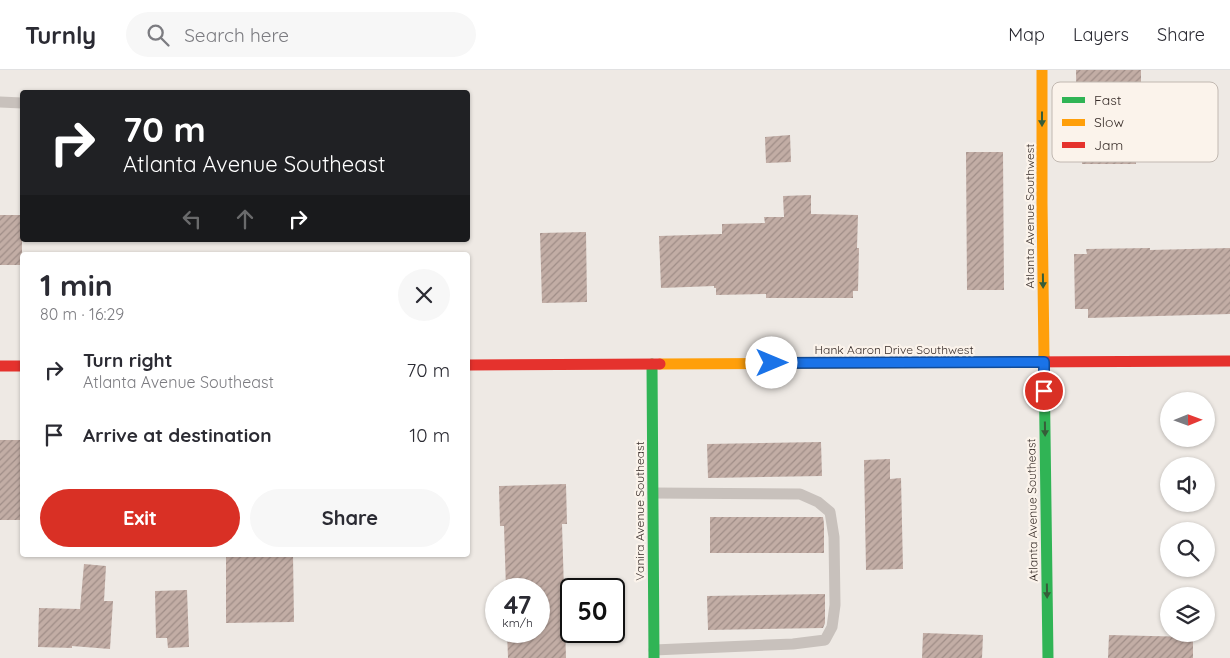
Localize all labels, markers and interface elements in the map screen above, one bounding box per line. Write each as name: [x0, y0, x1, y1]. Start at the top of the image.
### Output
search box: [126, 12, 476, 57]
text: Turnly: [25, 20, 96, 50]
icon: search: [144, 21, 172, 49]
text: Search here: [184, 23, 289, 47]
text: Map: [1008, 23, 1045, 46]
text: Layers: [1073, 23, 1129, 46]
text: Share: [1157, 23, 1205, 46]
legend: [1052, 82, 1218, 162]
text: Fast: [1094, 91, 1122, 109]
text: 70 m: [123, 107, 206, 151]
icon: right: [40, 110, 105, 175]
one-way arrow: [1038, 111, 1046, 127]
text: Slow: [1094, 113, 1124, 131]
text: Jam: [1094, 136, 1123, 154]
street label: Atlanta Avenue Southwest: [1022, 144, 1037, 288]
text: Atlanta Avenue Southeast: [123, 150, 385, 178]
icon: left: [178, 205, 206, 233]
icon: ahead: [231, 205, 259, 233]
icon: right: [284, 205, 312, 233]
text: 1 min: [40, 266, 113, 304]
button: close: [398, 269, 450, 321]
one-way arrow: [1039, 273, 1047, 289]
text: 80 m · 16:29: [40, 304, 124, 324]
position arrow: [745, 336, 797, 388]
street label: Hank Aaron Drive Southwest: [814, 342, 974, 357]
text: Turn right: [83, 348, 172, 372]
icon: right: [40, 356, 68, 384]
text: 70 m: [406, 358, 450, 382]
pin: [1023, 370, 1065, 412]
text: Atlanta Avenue Southeast: [83, 372, 274, 392]
icon: arrive: [1030, 377, 1058, 405]
north arrow: [1160, 392, 1215, 448]
map controls: [1160, 392, 1215, 642]
icon: arrive: [40, 421, 68, 449]
one-way arrow: [1041, 421, 1049, 437]
text: Arrive at destination: [83, 423, 272, 447]
text: 10 m: [409, 423, 450, 447]
street label: Atlanta Avenue Southeast: [1023, 438, 1041, 582]
street label: Vanira Avenue Southeast: [632, 441, 647, 581]
button: sound: [1160, 457, 1215, 512]
button: Exit: [40, 489, 240, 547]
button: Share: [250, 489, 450, 547]
button: search: [1160, 522, 1215, 577]
speed limit sign: 50: [560, 578, 625, 643]
one-way arrow: [1043, 583, 1051, 599]
button: layers: [1160, 587, 1215, 642]
text: 47: [504, 589, 531, 620]
text: km/h: [502, 615, 533, 630]

